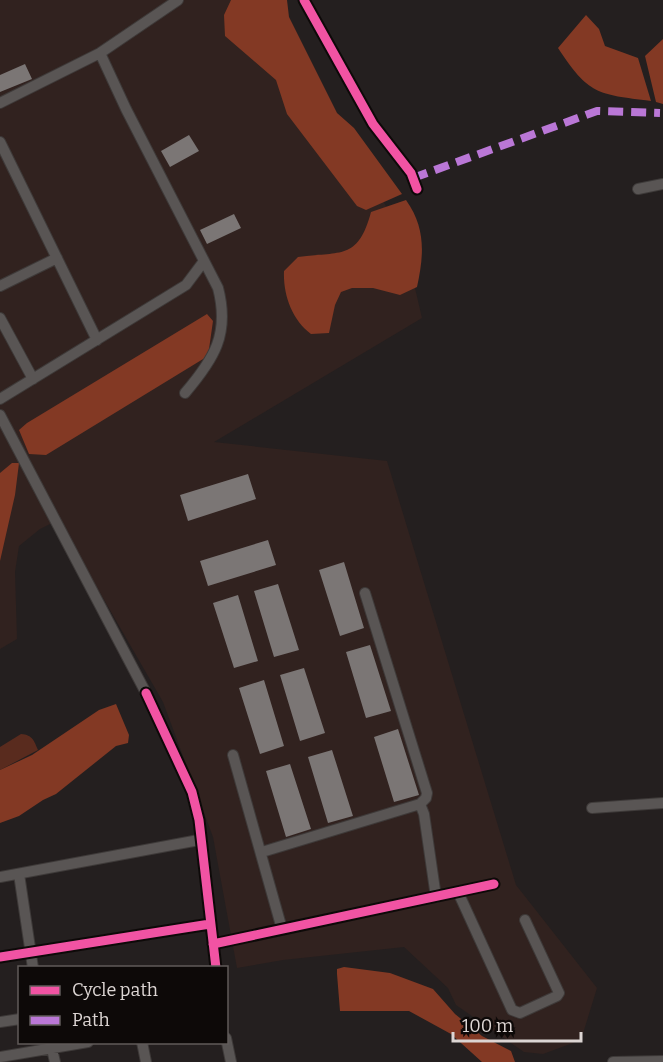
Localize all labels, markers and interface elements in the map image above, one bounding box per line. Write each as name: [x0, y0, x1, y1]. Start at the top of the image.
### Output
legend: [18, 966, 228, 1044]
text: Cycle path: [72, 979, 158, 1001]
scale bar: [453, 1005, 580, 1043]
text: Path: [72, 1009, 110, 1031]
text: 100 m: [462, 1015, 513, 1037]

